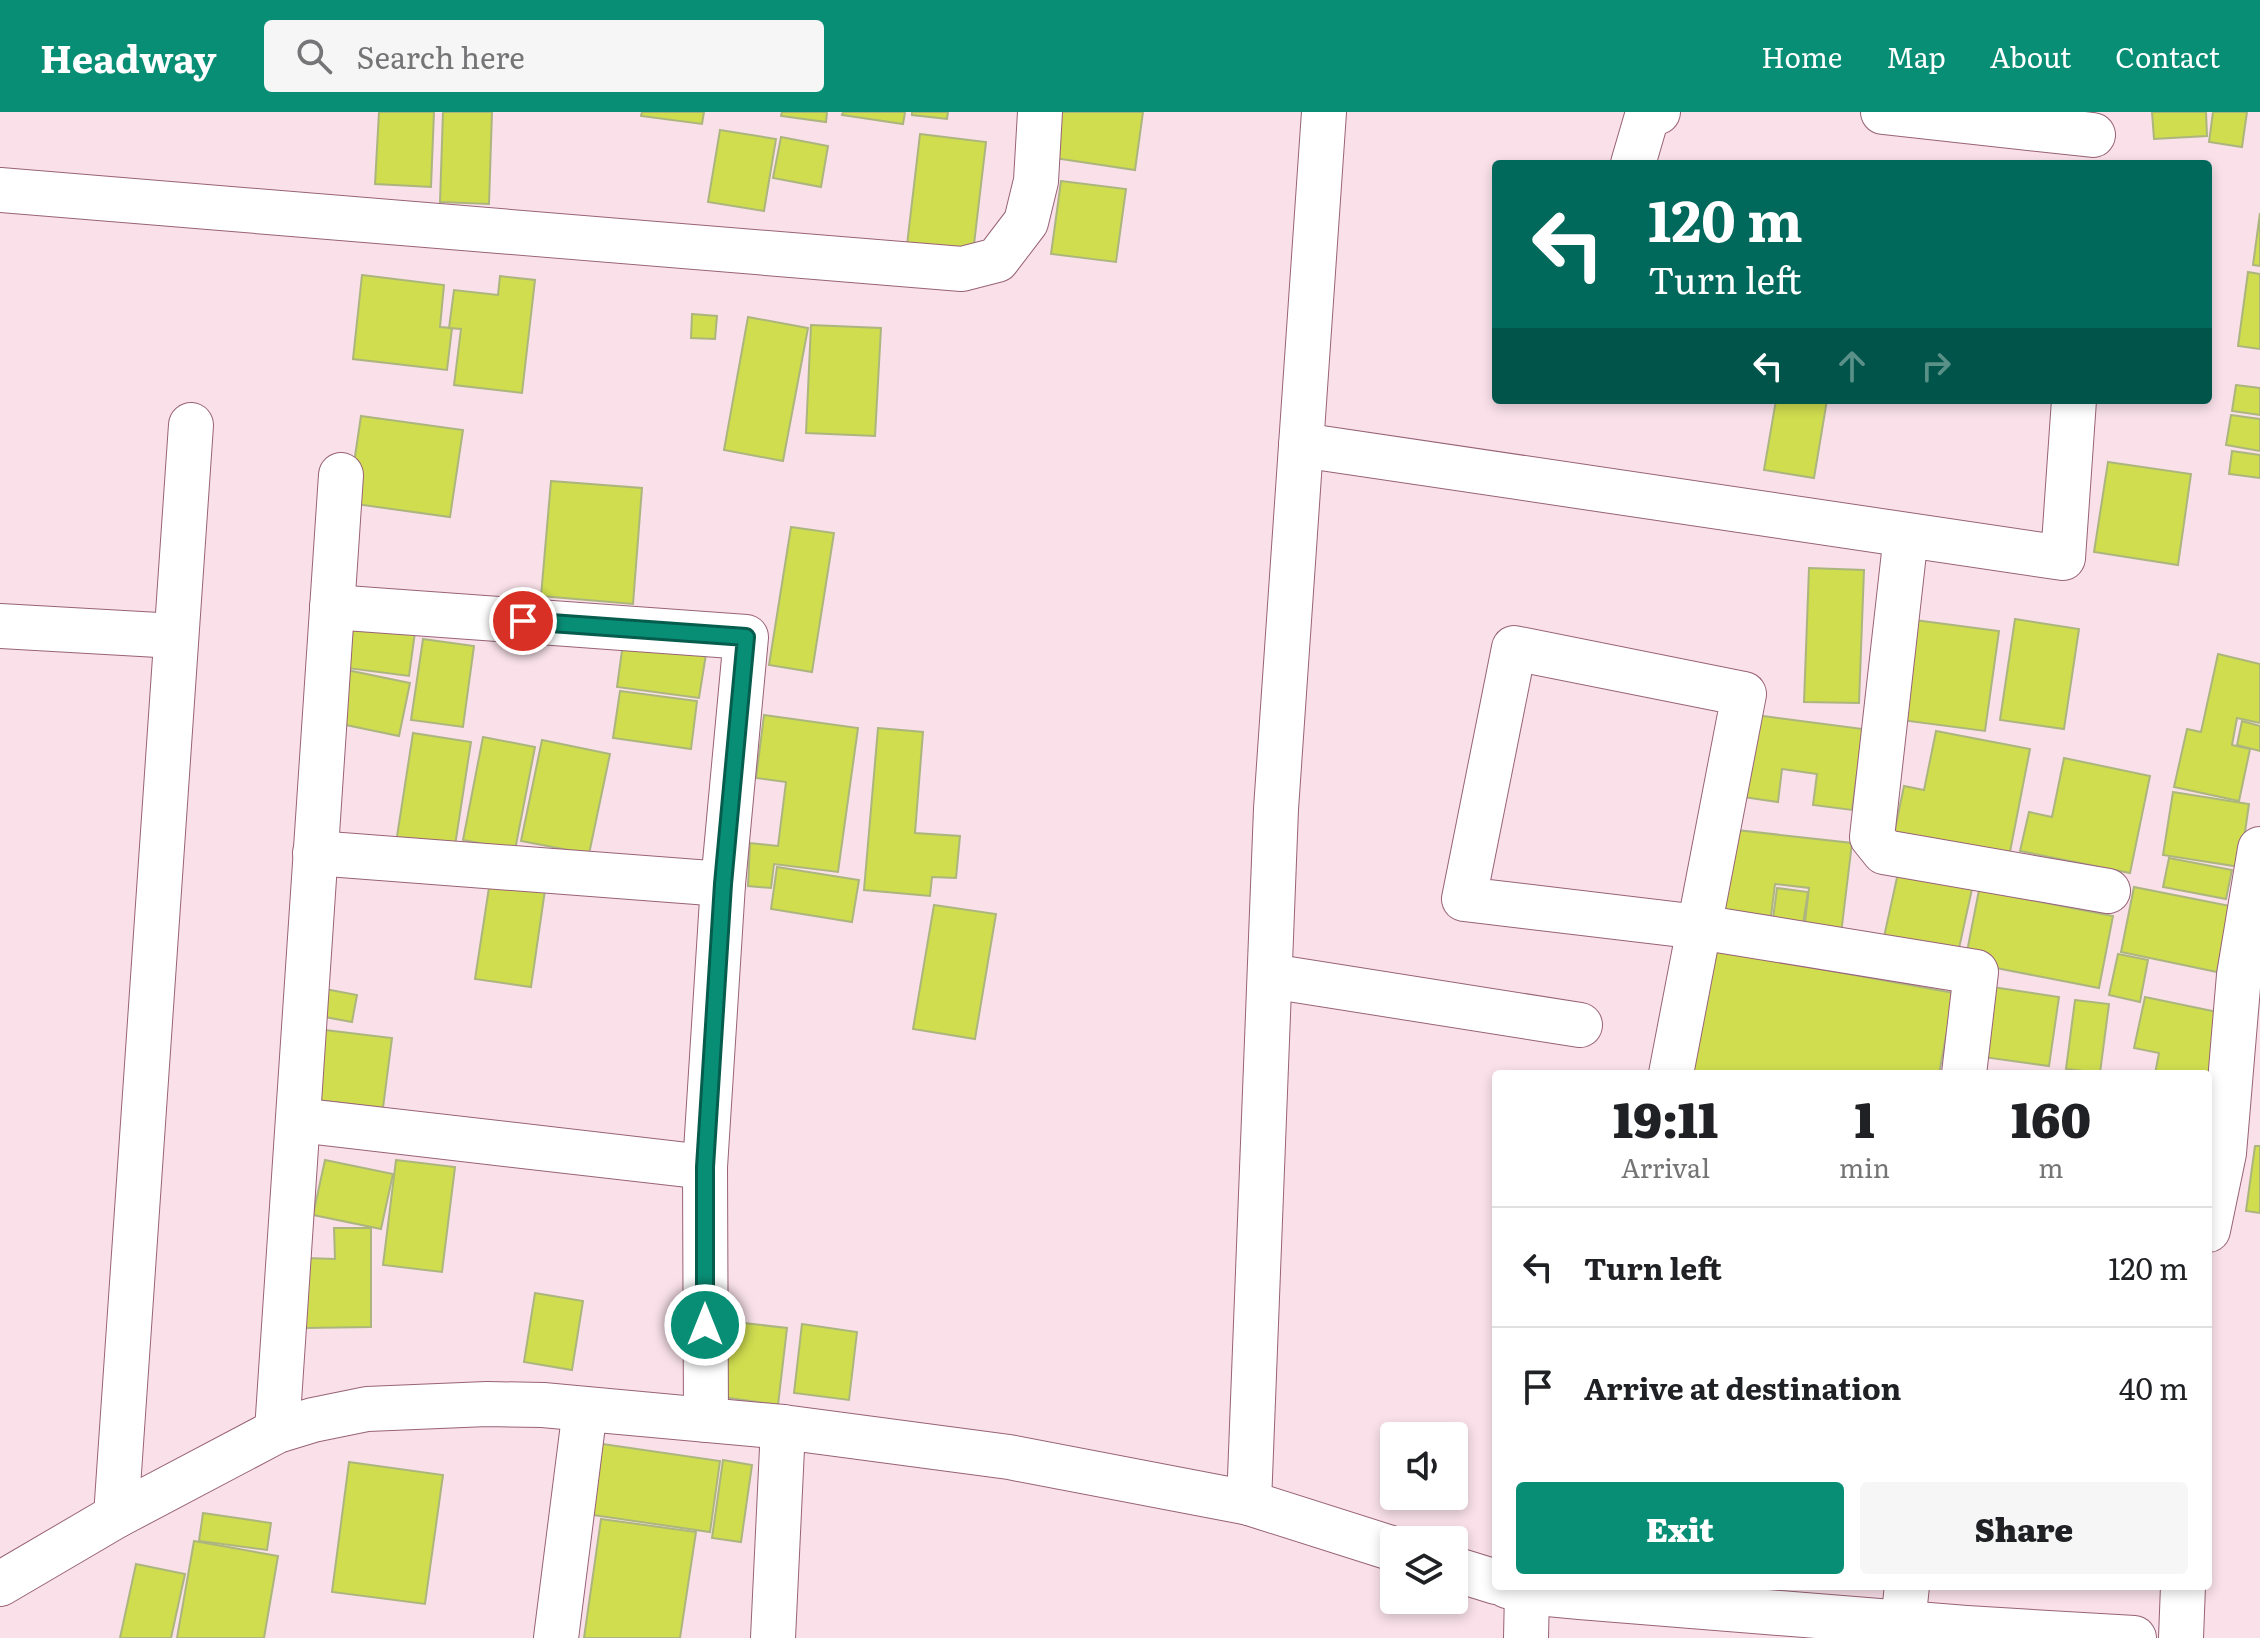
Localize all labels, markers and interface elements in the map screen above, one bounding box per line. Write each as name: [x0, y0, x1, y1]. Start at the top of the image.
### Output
search box: [264, 20, 824, 92]
text: Headway: [40, 28, 216, 85]
icon: search: [292, 34, 336, 78]
text: Search here: [356, 34, 525, 78]
text: Home: [1761, 35, 1842, 77]
text: Map: [1886, 35, 1946, 77]
text: About: [1990, 35, 2071, 77]
text: Contact: [2115, 35, 2220, 77]
text: 120 m: [1648, 176, 1803, 259]
icon: left: [1516, 192, 1620, 296]
text: Turn left: [1648, 252, 1802, 305]
icon: left: [1746, 344, 1790, 388]
icon: ahead: [1830, 344, 1874, 388]
icon: right: [1914, 344, 1958, 388]
pin: [489, 587, 557, 655]
icon: arrive: [501, 599, 545, 643]
text: 19:11: [1613, 1082, 1718, 1153]
text: 1: [1854, 1082, 1874, 1153]
text: 160: [2011, 1082, 2091, 1153]
text: Arrival: [1621, 1147, 1710, 1186]
text: min: [1839, 1147, 1890, 1186]
text: m: [2038, 1147, 2064, 1186]
icon: left: [1516, 1245, 1560, 1289]
text: Turn left: [1584, 1245, 1722, 1289]
text: 120 m: [2108, 1245, 2188, 1289]
position arrow: [663, 1283, 747, 1367]
icon: arrive: [1516, 1365, 1560, 1409]
text: Arrive at destination: [1584, 1365, 1901, 1409]
text: 40 m: [2119, 1365, 2188, 1409]
map controls: [1380, 1422, 1468, 1614]
button: sound: [1380, 1422, 1468, 1510]
button: Exit: [1516, 1482, 1844, 1574]
button: Share: [1860, 1482, 2188, 1574]
button: layers: [1380, 1526, 1468, 1614]

